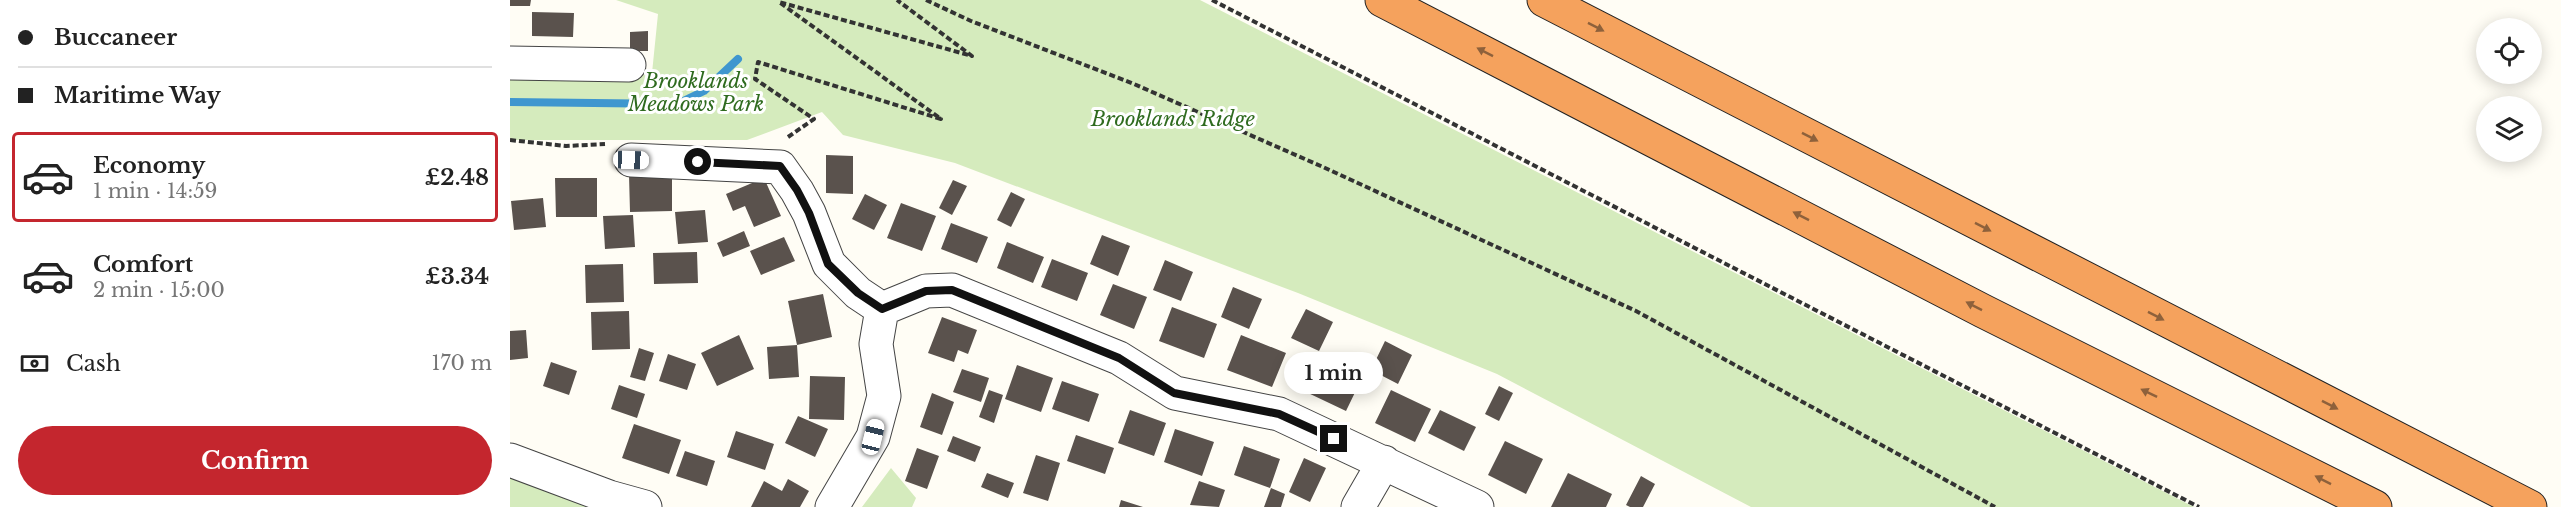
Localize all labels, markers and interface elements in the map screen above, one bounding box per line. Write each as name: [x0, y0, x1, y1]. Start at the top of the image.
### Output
map controls: [2476, 18, 2542, 162]
button: locate: [2476, 18, 2542, 84]
one-way arrow: [1587, 22, 1604, 32]
text: Buccaneer: [54, 24, 177, 51]
one-way arrow: [1477, 48, 1494, 57]
park label: Brooklands Meadows Park: [627, 69, 764, 116]
text: Maritime Way: [54, 82, 221, 109]
button: layers: [2476, 96, 2542, 162]
park label: Brooklands Ridge: [1090, 107, 1255, 131]
one-way arrow: [1801, 132, 1818, 142]
route start: [684, 148, 711, 175]
icon: car: [21, 150, 75, 204]
car: [613, 150, 649, 170]
text: Economy: [93, 152, 205, 179]
text: £2.48: [425, 164, 489, 191]
text: 1 min · 14:59: [93, 179, 217, 203]
one-way arrow: [1793, 212, 1810, 221]
one-way arrow: [1975, 222, 1992, 232]
icon: car: [21, 249, 75, 303]
text: Comfort: [93, 251, 193, 278]
text: £3.34: [425, 263, 489, 290]
text: 2 min · 15:00: [93, 278, 225, 302]
one-way arrow: [1966, 302, 1983, 311]
one-way arrow: [2148, 311, 2165, 321]
icon: cash: [18, 347, 51, 380]
text: Cash: [66, 350, 121, 377]
text: 170 m: [432, 351, 492, 375]
callout: 1 min: [1284, 352, 1384, 394]
text: 1 min: [1305, 361, 1362, 385]
one-way arrow: [2140, 389, 2157, 398]
one-way arrow: [2321, 401, 2338, 410]
car: [860, 417, 886, 457]
route end: [1320, 425, 1347, 452]
button: Confirm: [18, 426, 492, 495]
one-way arrow: [2315, 476, 2332, 485]

